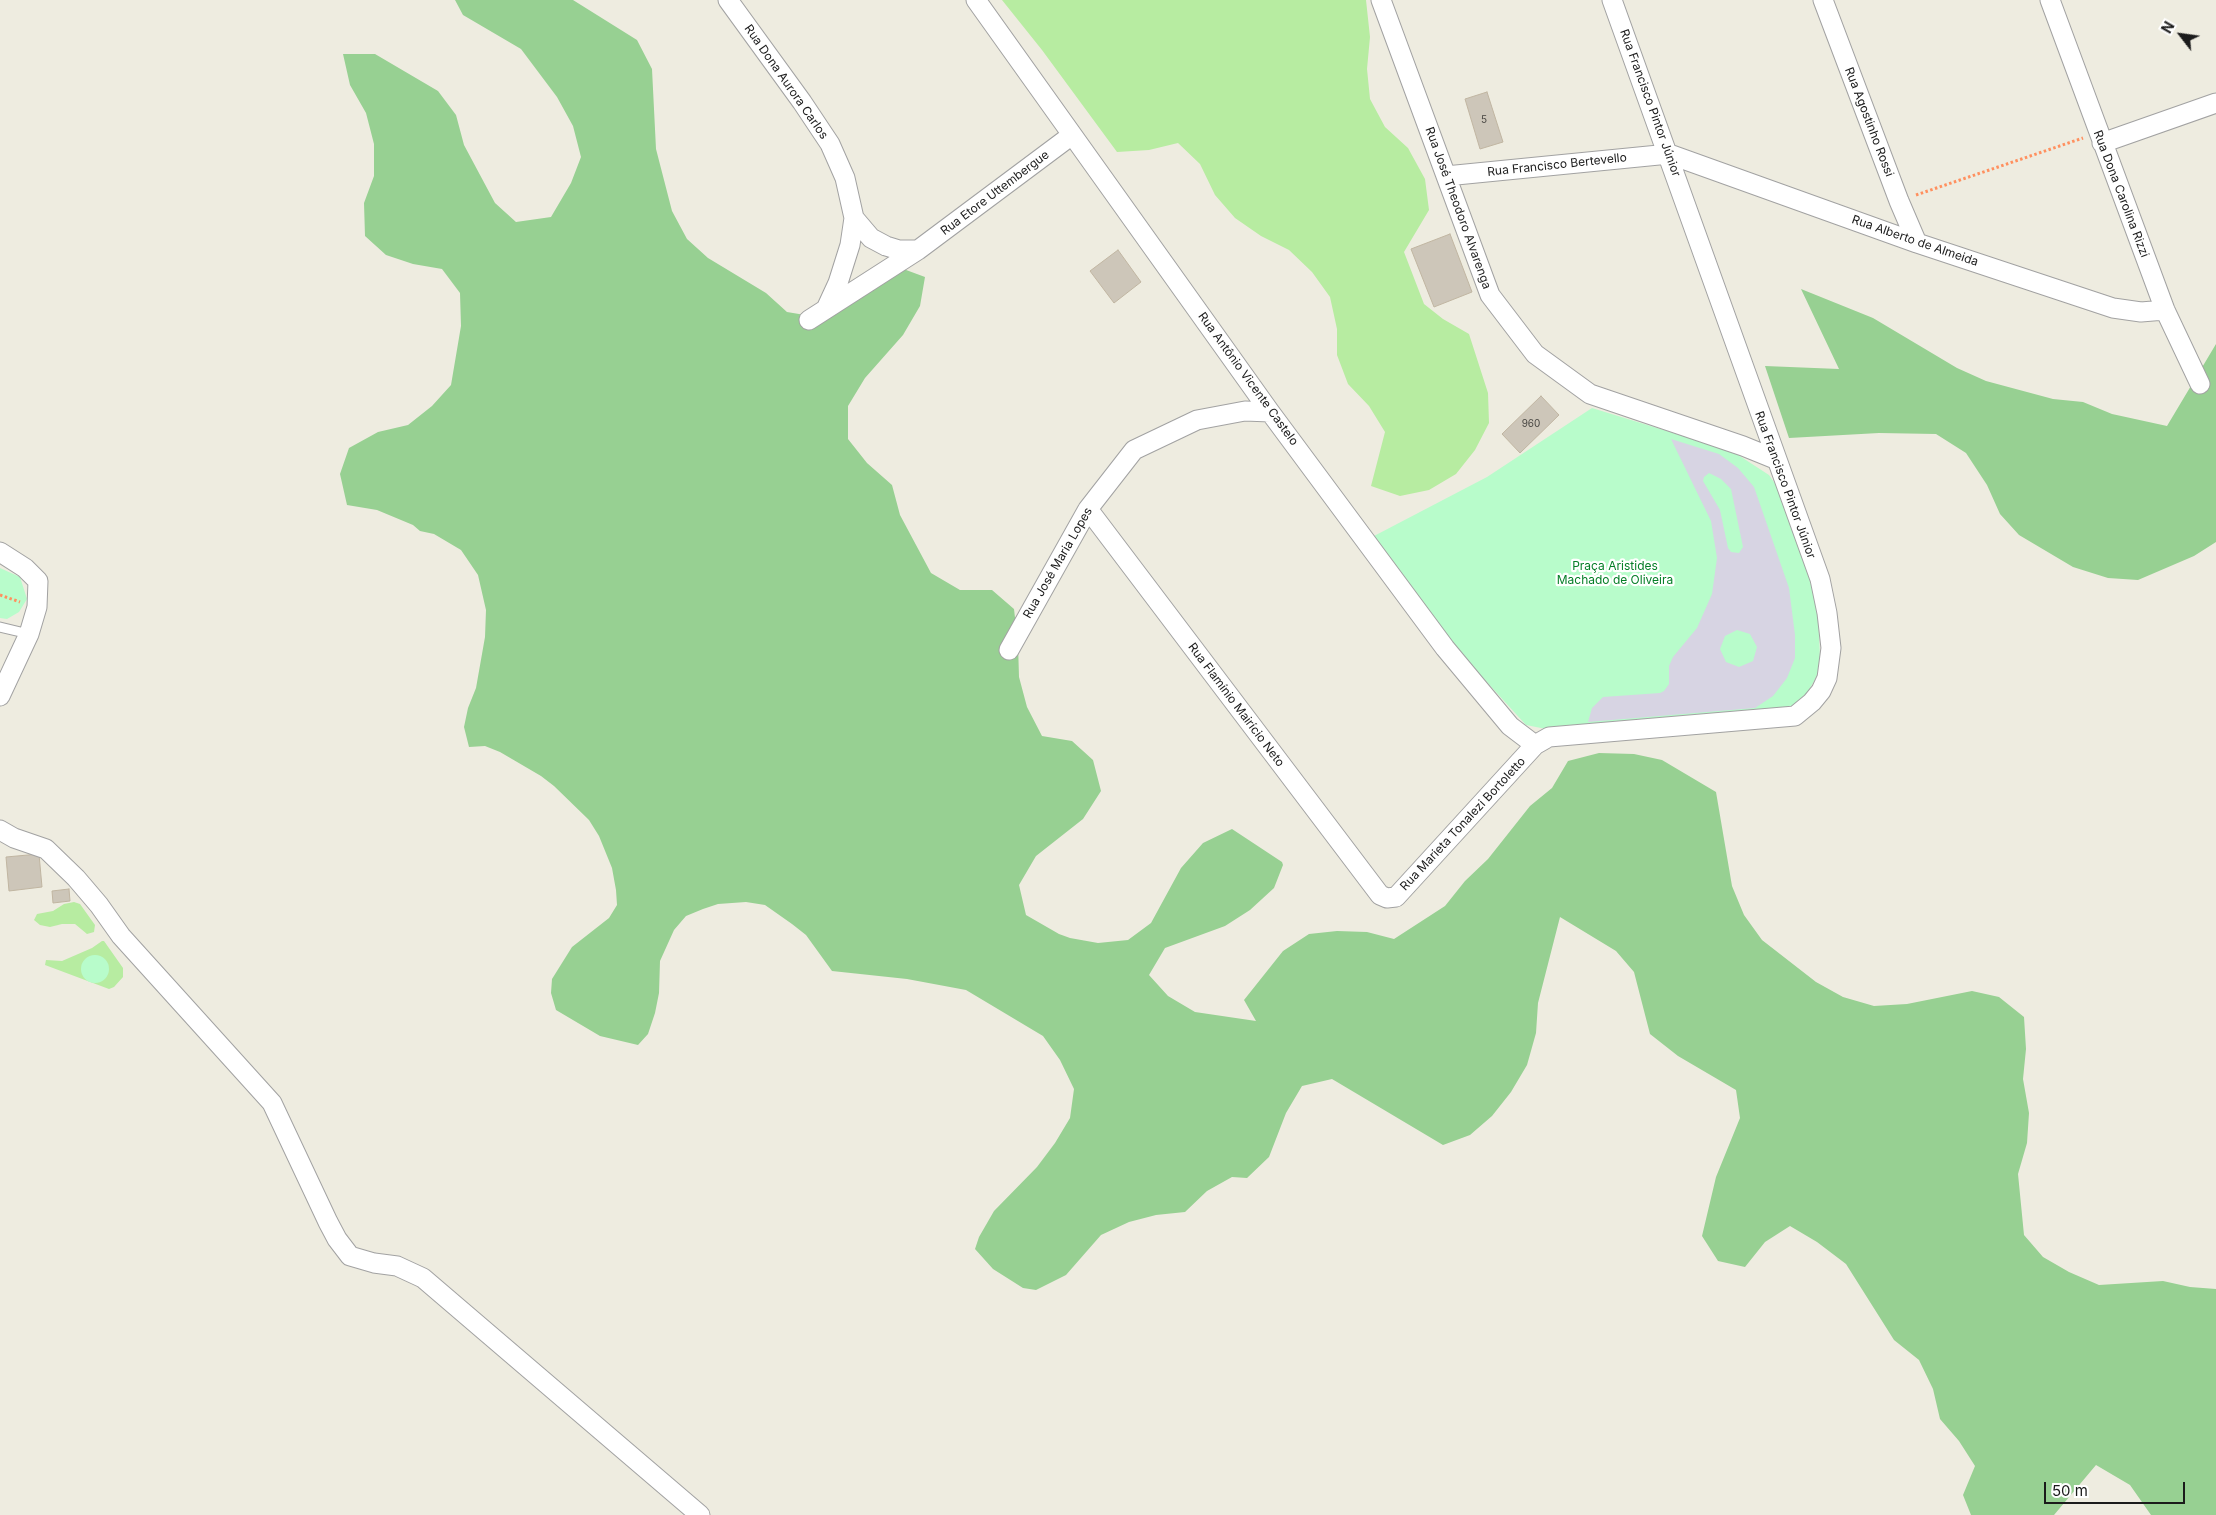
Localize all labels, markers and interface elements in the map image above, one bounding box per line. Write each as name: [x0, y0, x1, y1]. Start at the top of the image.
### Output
north arrow: [2156, 10, 2206, 60]
text: N: [2158, 18, 2178, 36]
street label: Rua Dona Aurora Carlos: [741, 22, 831, 142]
street label: Rua Francisco Pintor Júnior: [1617, 27, 1683, 179]
street label: Rua Agostinho Rossi: [1841, 65, 1897, 179]
house number: 5: [1481, 114, 1487, 126]
street label: Rua José Theodoro Alvarenga: [1422, 125, 1494, 291]
street label: Rua Dona Carolina Rizzi: [2090, 128, 2152, 260]
street label: Rua Etore Uttembergue: [938, 148, 1052, 238]
street label: Rua Francisco Bertevello: [1487, 151, 1627, 179]
street label: Rua Alberto de Almeida: [1850, 213, 1980, 269]
street label: Rua Antônio Vicente Castelo: [1195, 310, 1301, 448]
street label: Rua Francisco Pintor Júnior: [1752, 409, 1818, 561]
house number: 960: [1522, 418, 1540, 430]
street label: Rua José Maria Lopes: [1020, 505, 1096, 621]
park label: Praça Aristides Machado de Oliveira: [1557, 559, 1673, 587]
street label: Rua Flamínio Mairício Neto: [1185, 640, 1287, 770]
street label: Rua Marieta Tonalezi Bortoletto: [1397, 754, 1529, 894]
scale bar: [2046, 1472, 2187, 1504]
text: 50 m: [2052, 1481, 2088, 1500]

